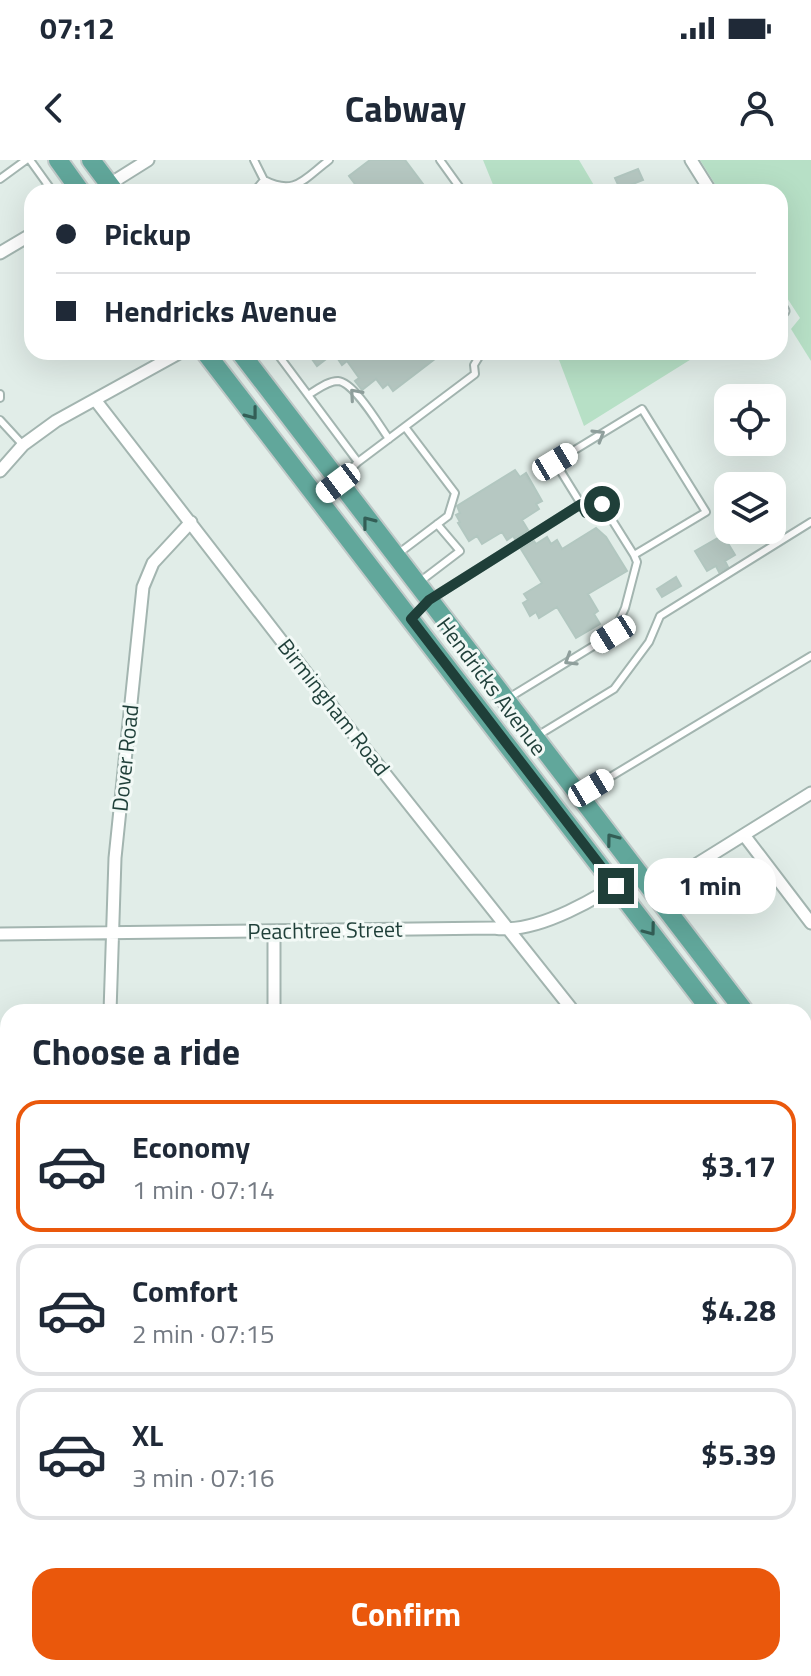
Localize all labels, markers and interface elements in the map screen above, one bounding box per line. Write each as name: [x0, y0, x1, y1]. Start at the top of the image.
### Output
text: 07:12: [40, 5, 115, 51]
text: Cabway: [345, 81, 466, 136]
icon: back: [32, 86, 76, 130]
icon: person: [735, 86, 779, 130]
text: Pickup: [104, 211, 191, 257]
text: Hendricks Avenue: [104, 288, 337, 334]
map controls: [714, 384, 786, 544]
button: locate: [714, 384, 786, 456]
one-way arrow: [350, 389, 365, 404]
one-way arrow: [243, 405, 257, 420]
one-way arrow: [590, 430, 605, 445]
car: [528, 439, 582, 485]
car: [312, 459, 364, 507]
button: layers: [714, 472, 786, 544]
route start: [584, 486, 620, 522]
one-way arrow: [364, 516, 378, 531]
street label: Hendricks Avenue: [429, 610, 555, 762]
car: [586, 611, 640, 657]
street label: Birmingham Road: [269, 631, 399, 783]
one-way arrow: [564, 651, 579, 666]
street label: Dover Road: [102, 703, 148, 813]
car: [564, 765, 618, 811]
one-way arrow: [607, 834, 621, 848]
callout: 1 min: [644, 858, 776, 914]
text: 1 min: [678, 866, 742, 905]
route end: [598, 868, 634, 904]
street label: Peachtree Street: [247, 912, 403, 948]
one-way arrow: [640, 922, 654, 936]
text: Choose a ride: [32, 1024, 240, 1079]
text: Economy: [132, 1124, 250, 1170]
icon: car: [36, 1130, 108, 1202]
text: $3.17: [701, 1143, 776, 1189]
text: 1 min · 07:14: [132, 1170, 275, 1209]
text: Comfort: [132, 1268, 238, 1314]
icon: car: [36, 1274, 108, 1346]
text: $4.28: [701, 1287, 776, 1333]
text: 2 min · 07:15: [132, 1314, 275, 1353]
text: XL: [132, 1412, 163, 1458]
icon: car: [36, 1418, 108, 1490]
text: $5.39: [701, 1431, 776, 1477]
text: 3 min · 07:16: [132, 1458, 275, 1497]
button: Confirm: [32, 1568, 780, 1660]

